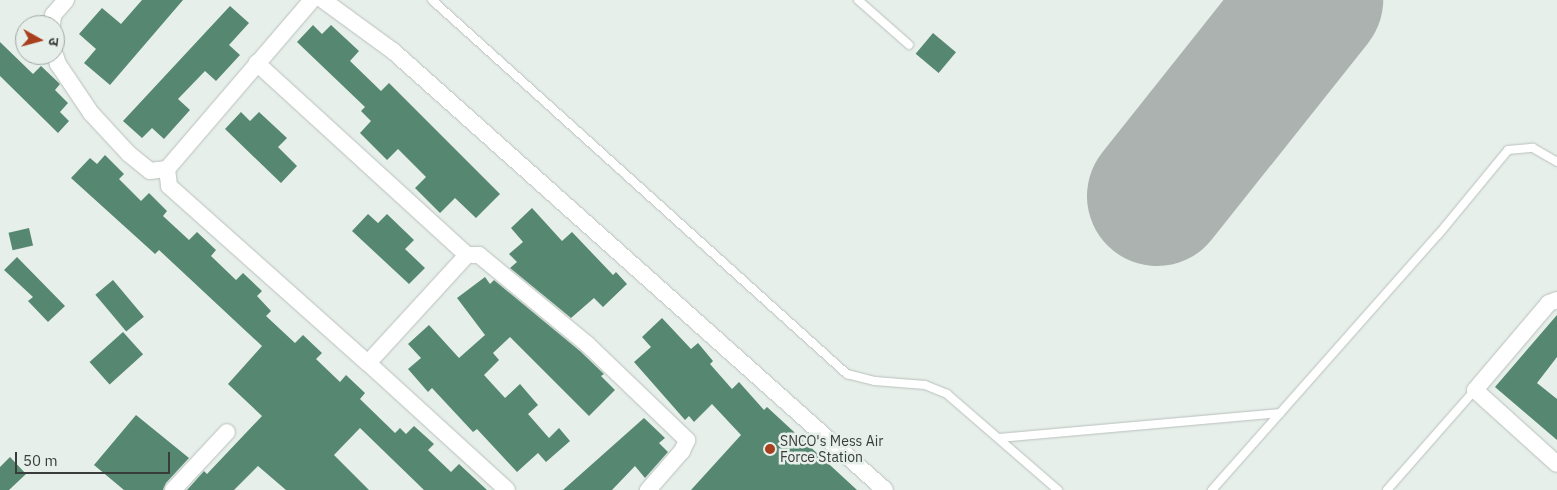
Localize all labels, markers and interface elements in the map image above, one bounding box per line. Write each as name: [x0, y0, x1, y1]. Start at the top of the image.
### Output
north arrow: [15, 15, 65, 65]
text: उ: [44, 37, 63, 47]
place label: SNCO's Mess Air Force Station: [780, 433, 883, 466]
scale bar: [18, 442, 172, 474]
marker: SNCO's Mess Air Force Station: [764, 443, 776, 455]
text: 50 m: [23, 451, 58, 470]

